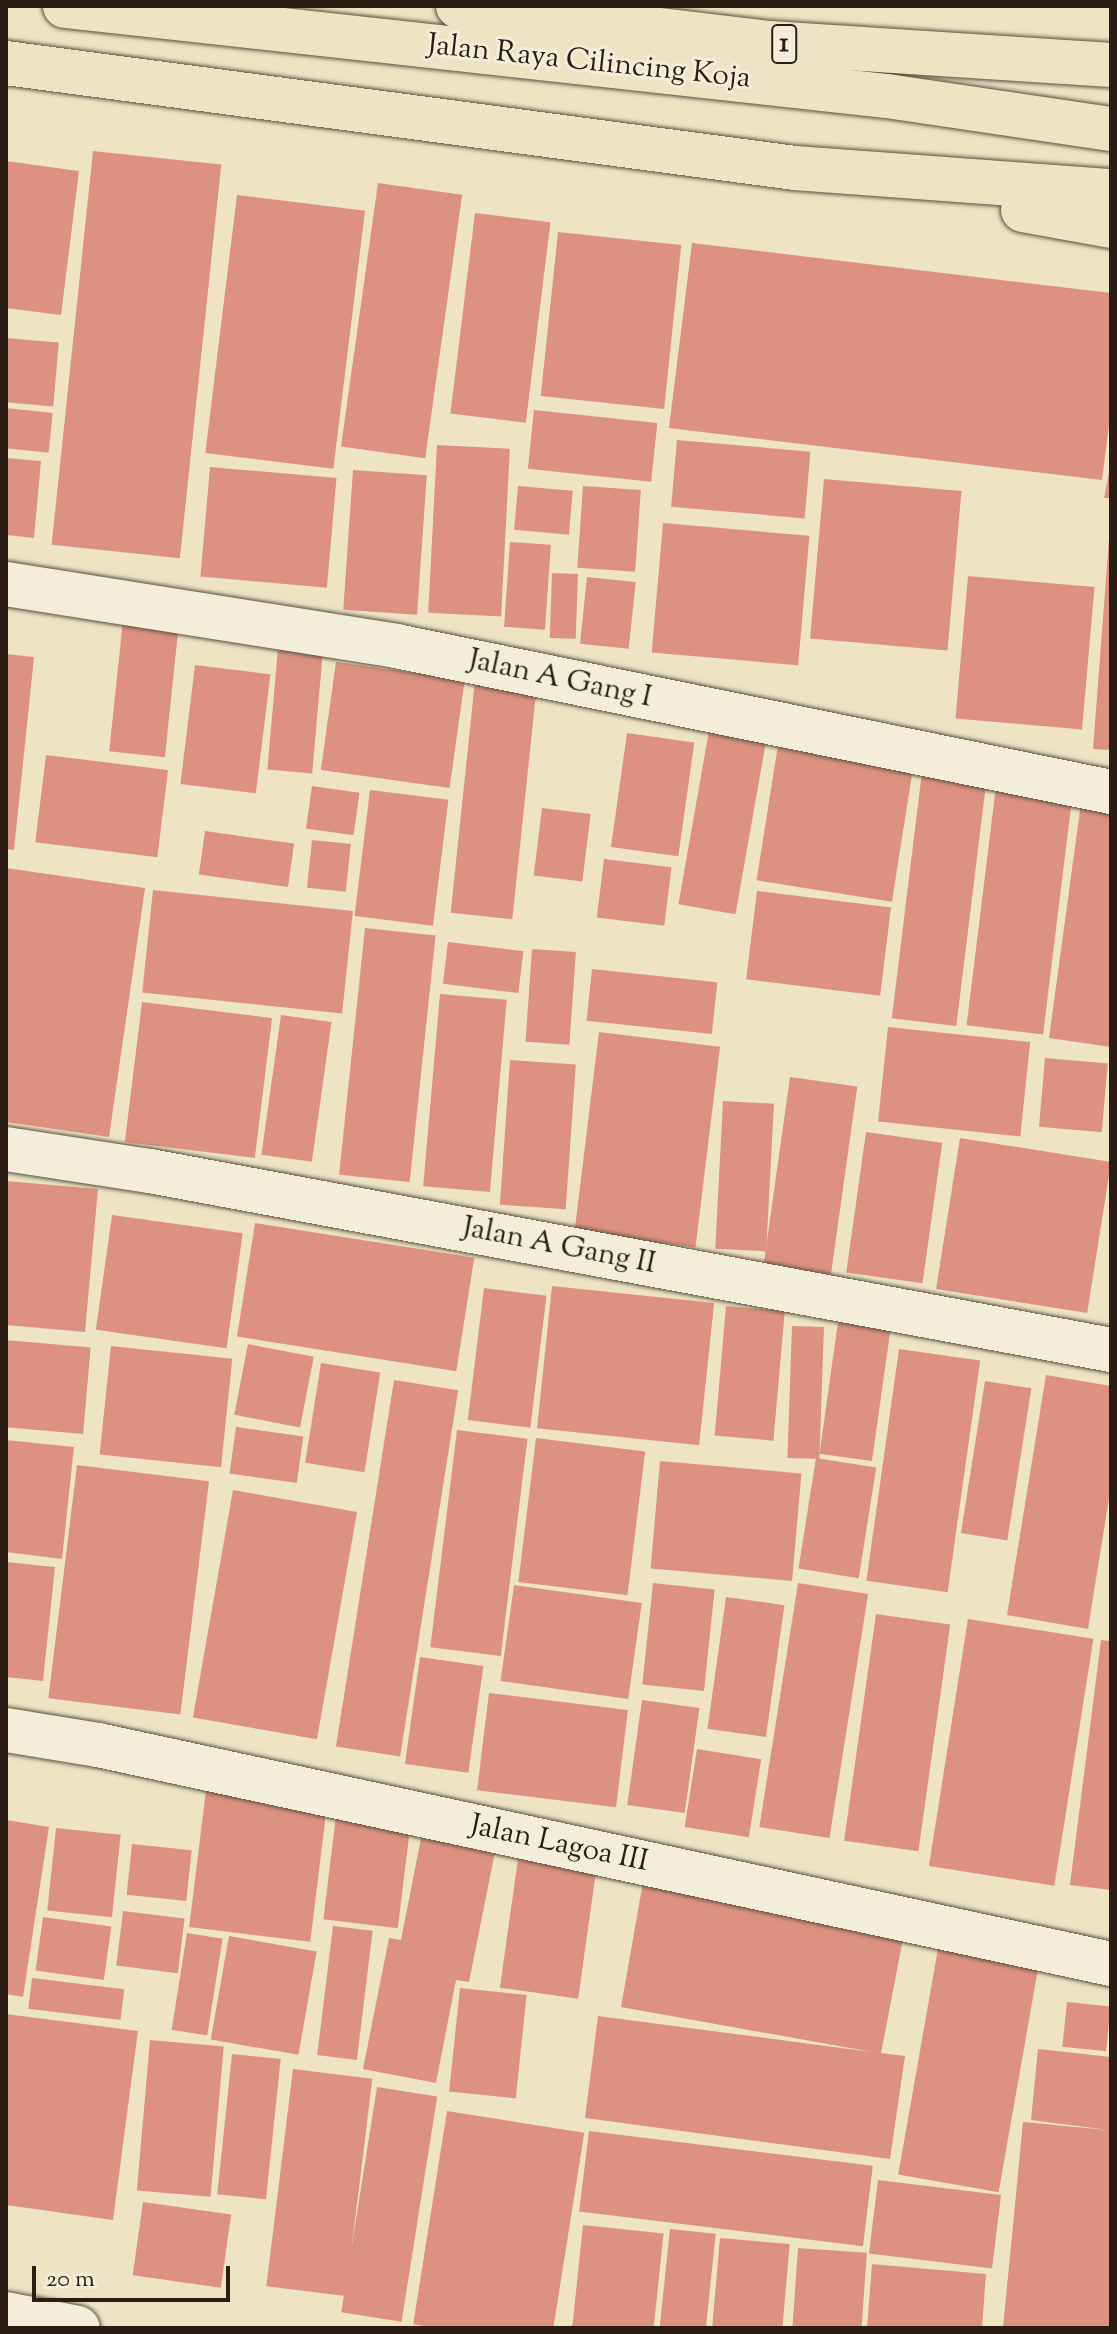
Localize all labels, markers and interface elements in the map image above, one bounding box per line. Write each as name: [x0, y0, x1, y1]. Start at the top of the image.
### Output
road number: 1: [770, 20, 798, 68]
street label: Jalan Raya Cilincing Koja: [426, 28, 752, 98]
street label: Jalan A Gang I: [465, 643, 655, 717]
street label: Jalan A Gang II: [459, 1211, 659, 1283]
street label: Jalan Lagoa III: [467, 1809, 651, 1881]
scale bar: [36, 2250, 234, 2300]
text: 20 m: [46, 2263, 95, 2297]

